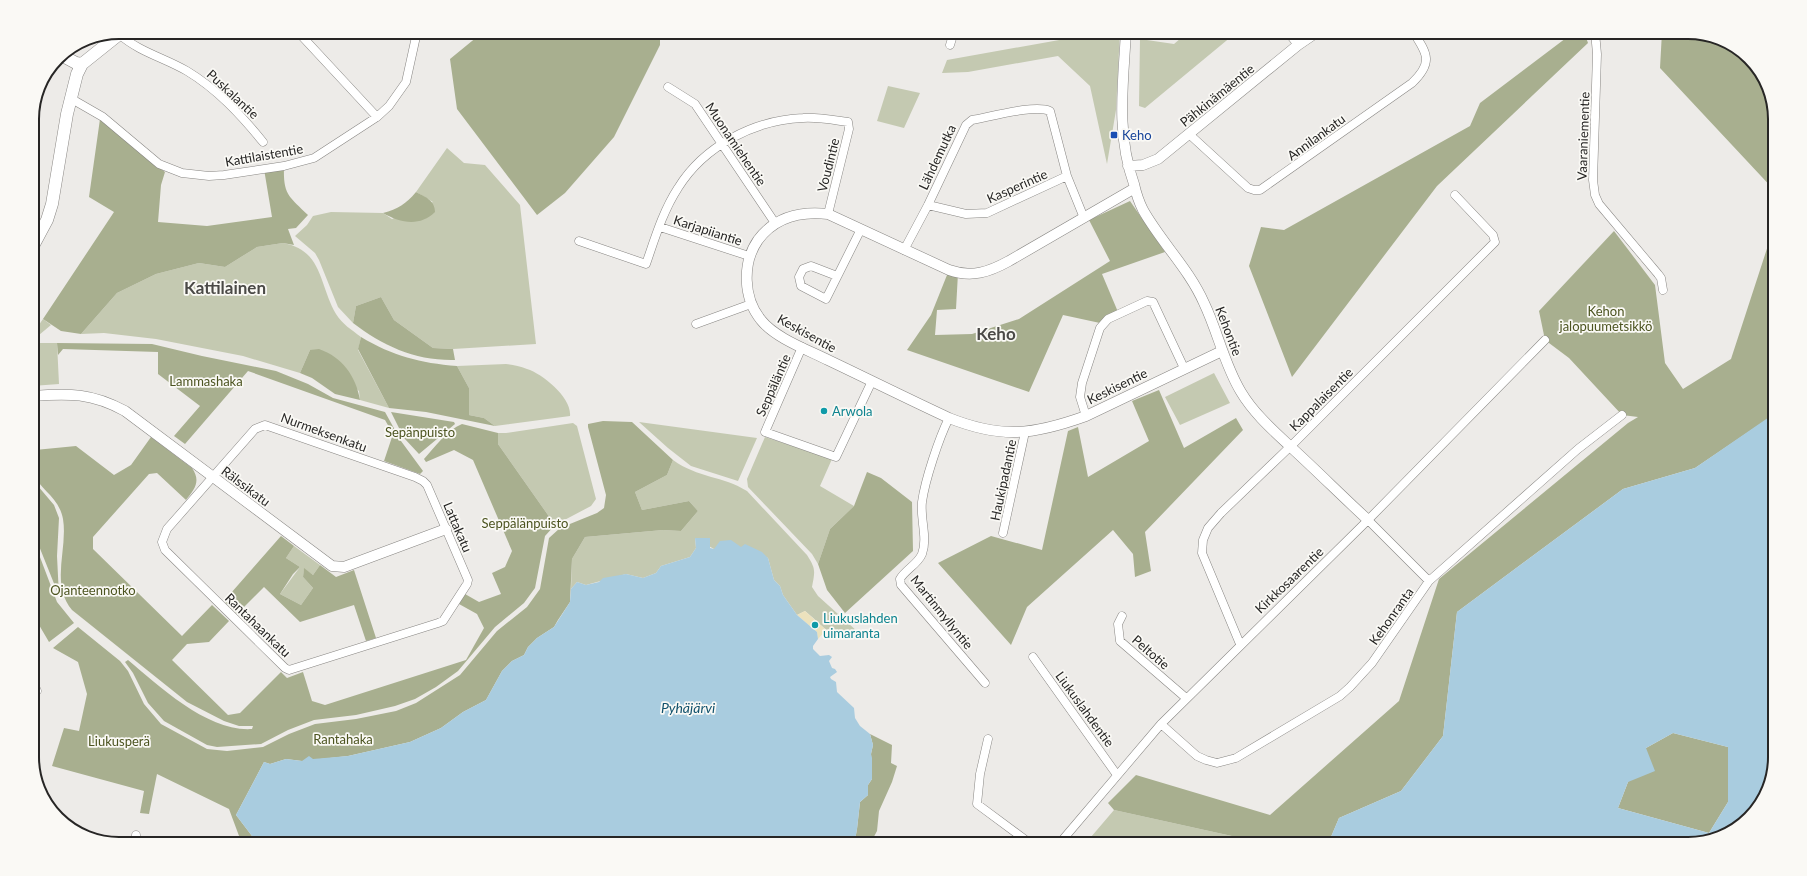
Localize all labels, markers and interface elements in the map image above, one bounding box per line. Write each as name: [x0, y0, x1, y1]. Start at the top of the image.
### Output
street label: Pähkinämäentie: [1177, 60, 1257, 130]
street label: Puskalantie: [204, 66, 262, 122]
street label: Vaaraniementie: [1573, 91, 1593, 181]
street label: Muonamiehentie: [702, 99, 770, 189]
street label: Annilankatu: [1284, 111, 1348, 163]
street label: Lähdemutka: [915, 122, 959, 192]
place label: Keho: [1122, 127, 1152, 143]
marker: Keho: [1109, 130, 1119, 140]
street label: Voudintie: [814, 136, 842, 194]
street label: Kattilaistentie: [224, 140, 304, 170]
street label: Kasperintie: [984, 165, 1050, 206]
street label: Karjapiiantie: [672, 211, 745, 249]
district label: Kattilainen: [184, 277, 266, 298]
park label: Kehon jalopuumetsikkö: [1559, 303, 1652, 334]
street label: Kehontie: [1212, 304, 1246, 358]
street label: Keskisentie: [775, 310, 839, 356]
district label: Keho: [976, 323, 1016, 344]
street label: Seppäläntie: [752, 351, 794, 419]
street label: Kappalaisentie: [1286, 364, 1356, 434]
street label: Keskisentie: [1084, 365, 1150, 407]
park label: Lammashaka: [169, 373, 243, 389]
place label: Arwola: [832, 403, 873, 419]
marker: Arwola: [819, 406, 829, 416]
street label: Nurmeksenkatu: [279, 409, 369, 455]
park label: Sepänpuisto: [385, 424, 455, 440]
street label: Haukipadantie: [987, 438, 1019, 522]
street label: Rälssikatu: [218, 463, 274, 509]
street label: Lattakatu: [440, 499, 476, 555]
park label: Seppälänpuisto: [482, 515, 568, 531]
street label: Kirkkosaarentie: [1252, 543, 1327, 617]
street label: Martinmyllyntie: [907, 572, 977, 652]
park label: Ojanteennotko: [50, 582, 136, 598]
street label: Kehonranta: [1365, 584, 1417, 648]
street label: Rantahaankatu: [222, 590, 294, 660]
place label: Liukuslahden uimaranta: [823, 610, 898, 641]
marker: Liukuslahden uimaranta: [810, 620, 820, 630]
street label: Peltotie: [1129, 631, 1173, 673]
street label: Liukuslahdentie: [1052, 668, 1118, 750]
water label: Pyhäjärvi: [661, 699, 716, 716]
park label: Rantahaka: [313, 731, 373, 747]
park label: Liukusperä: [88, 733, 150, 749]

